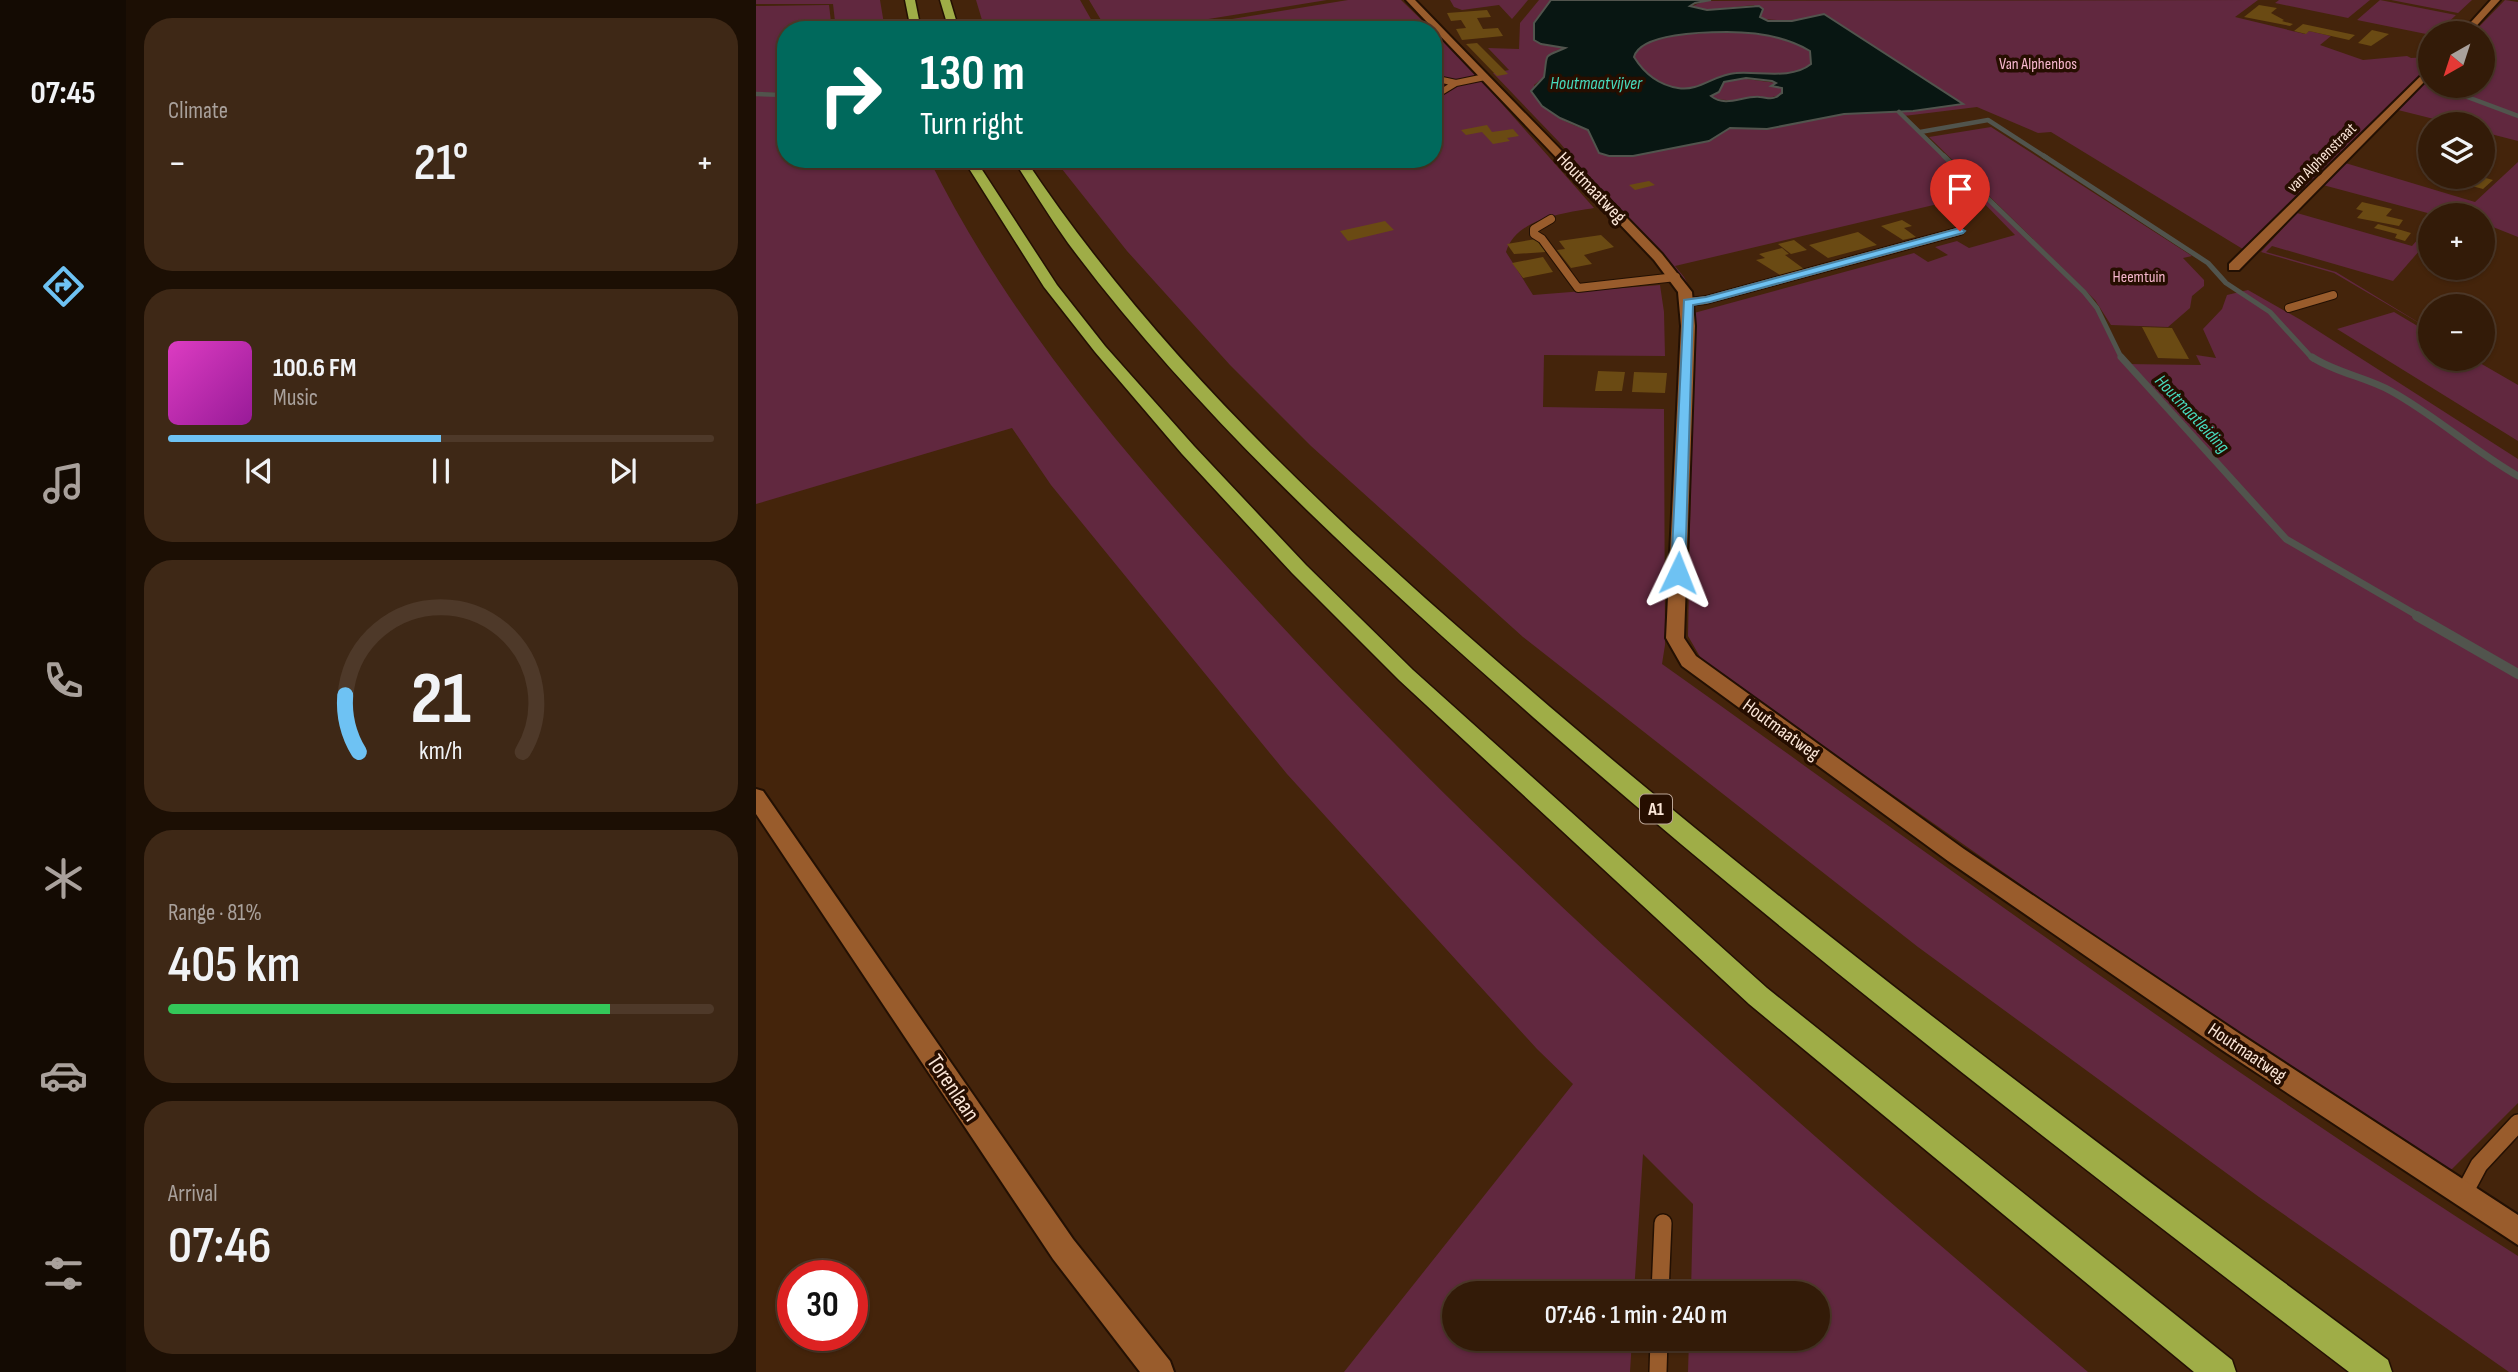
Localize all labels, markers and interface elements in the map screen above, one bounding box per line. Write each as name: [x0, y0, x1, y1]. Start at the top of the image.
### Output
north arrow: [2418, 21, 2496, 98]
map controls: [2418, 21, 2495, 371]
text: 130 m: [920, 45, 1025, 104]
icon: right: [805, 49, 896, 140]
park label: Van Alphenbos: [1999, 55, 2077, 74]
water label: Houtmaatvijver: [1550, 73, 1643, 94]
text: 07:45: [30, 74, 96, 113]
text: Climate: [168, 97, 228, 125]
text: Turn right: [920, 105, 1024, 144]
button: layers: [2418, 112, 2495, 189]
street label: van Alphenstraat: [2283, 119, 2361, 197]
text: 21°: [414, 132, 468, 195]
text: −: [168, 141, 187, 186]
text: +: [695, 141, 714, 186]
street label: Houtmaatweg: [1552, 148, 1631, 229]
pin: [1930, 159, 1990, 231]
icon: arrive: [1941, 170, 1979, 208]
button: +: [2418, 203, 2495, 280]
icon: directions: [39, 262, 88, 311]
park label: Heemtuin: [2113, 268, 2165, 287]
button: −: [2418, 294, 2495, 371]
text: 100.6 FM: [273, 353, 356, 384]
water label: Houtmaatleiding: [2150, 370, 2234, 458]
text: Music: [273, 384, 318, 412]
icon: previous: [240, 452, 278, 490]
icon: pause: [422, 452, 460, 490]
icon: next: [604, 452, 642, 490]
icon: music: [39, 459, 88, 508]
position arrow: [1641, 536, 1715, 610]
icon: phone: [39, 656, 88, 705]
text: 21: [411, 656, 471, 744]
street label: Houtmaatweg: [1738, 694, 1824, 766]
text: km/h: [419, 736, 463, 767]
road number: A1: [1640, 794, 1672, 824]
icon: climate: [39, 854, 88, 903]
text: Range · 81%: [168, 899, 262, 927]
text: 405 km: [168, 934, 301, 997]
street label: Houtmaatweg: [2203, 1018, 2291, 1088]
street label: Torenlaan: [921, 1049, 985, 1127]
icon: car: [39, 1051, 88, 1100]
text: Arrival: [168, 1180, 217, 1208]
text: 07:46: [168, 1215, 271, 1278]
icon: filters: [39, 1249, 88, 1298]
speed limit sign: 30: [777, 1260, 868, 1351]
text: 07:46 · 1 min · 240 m: [1545, 1300, 1727, 1331]

